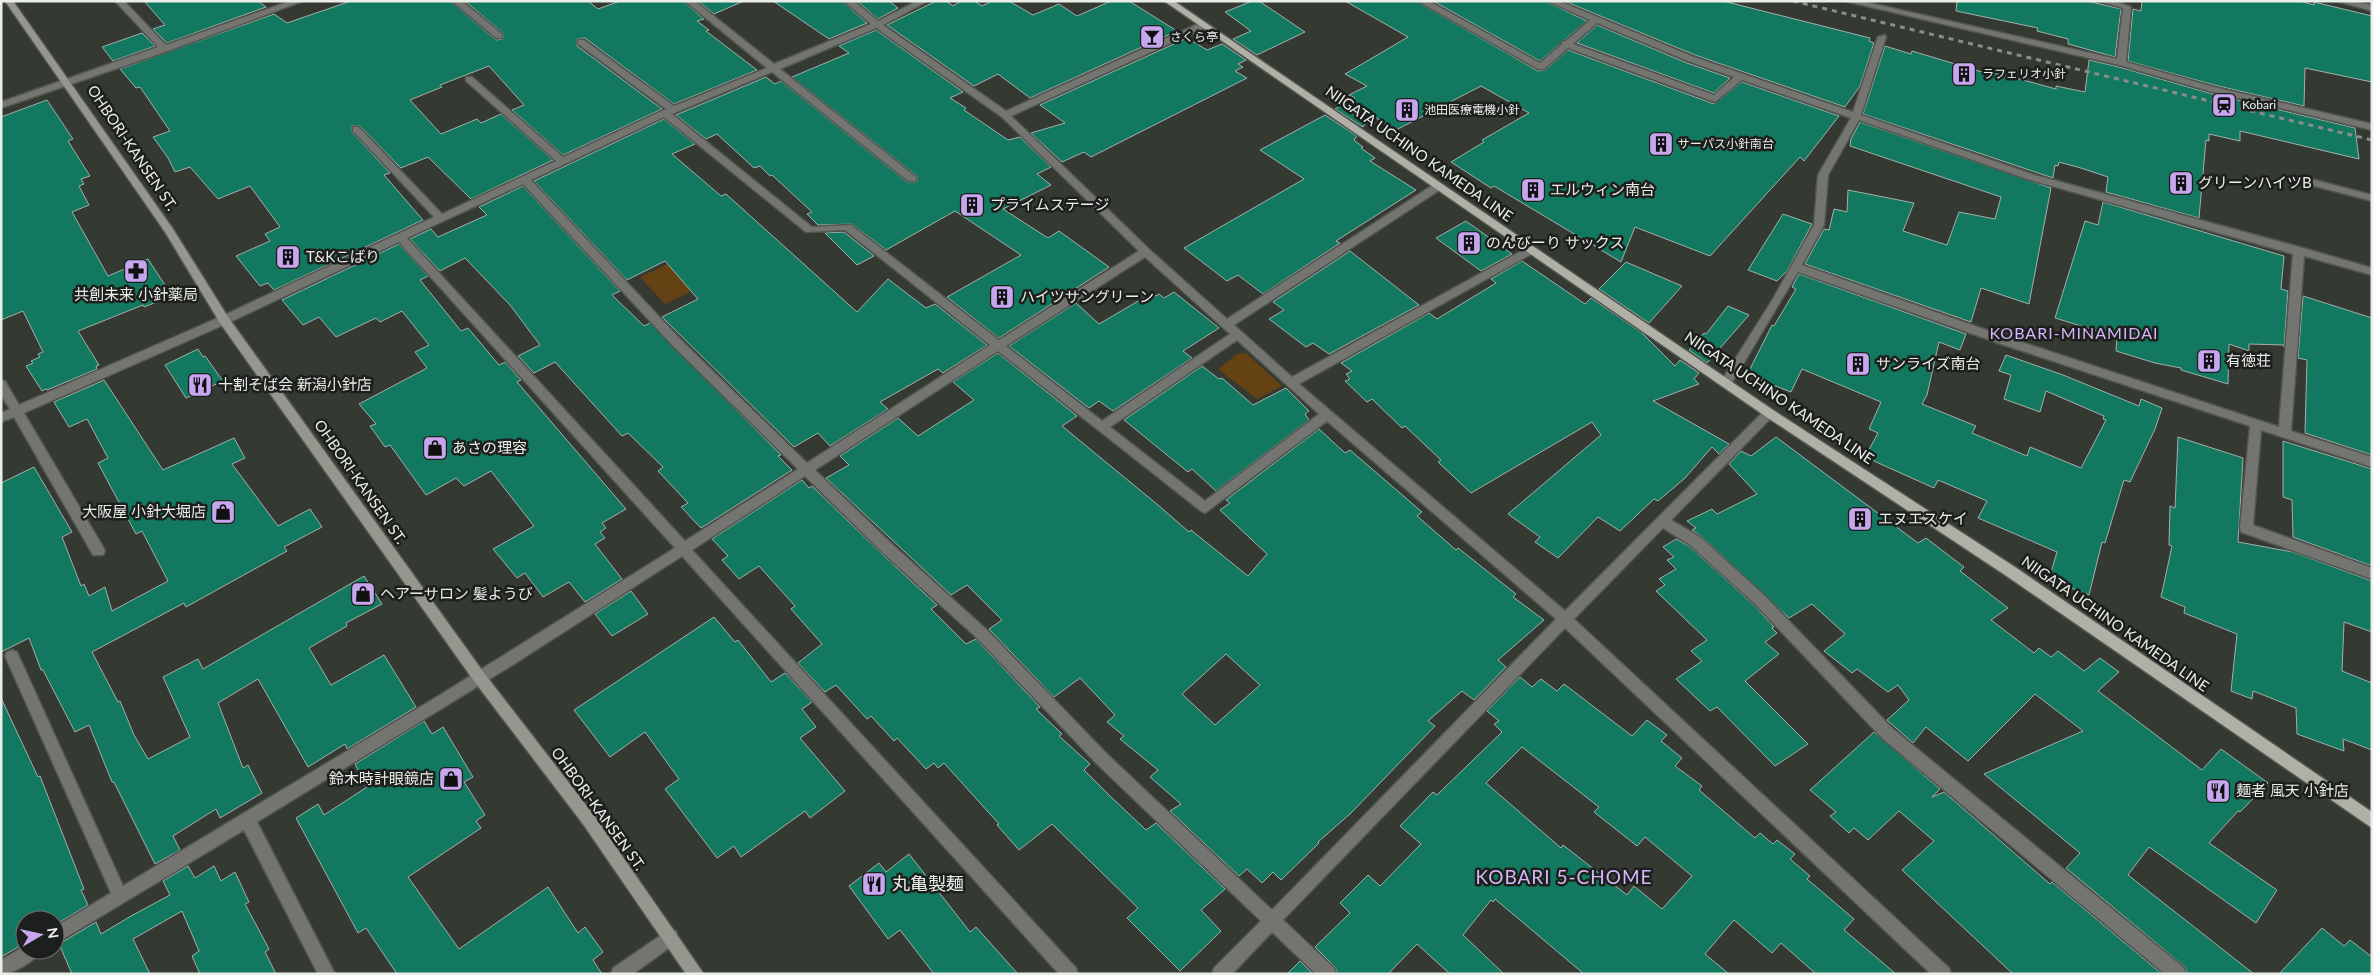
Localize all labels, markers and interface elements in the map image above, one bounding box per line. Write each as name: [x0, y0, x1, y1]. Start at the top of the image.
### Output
bar icon: さくら亭: [1139, 24, 1165, 50]
place label: さくら亭: [1170, 29, 1218, 44]
building icon: ラフェリオ小針: [1951, 61, 1977, 87]
place label: ラフェリオ小針: [1982, 66, 2066, 81]
street label: OHBORI-KANSEN ST.: [84, 81, 182, 214]
street label: NIIGATA UCHINO KAMEDA LINE: [1322, 81, 1517, 225]
station icon: Kobari: [2211, 92, 2237, 118]
building icon: 池田医療電機小針: [1394, 97, 1420, 123]
place label: Kobari: [2242, 97, 2276, 112]
place label: 池田医療電機小針: [1424, 102, 1520, 117]
building icon: サーパス小針南台: [1648, 131, 1674, 157]
place label: サーパス小針南台: [1678, 136, 1774, 151]
building icon: グリーンハイツB: [2168, 170, 2194, 196]
place label: グリーンハイツB: [2198, 173, 2312, 191]
building icon: エルウィン南台: [1520, 177, 1546, 203]
place label: エルウィン南台: [1550, 180, 1655, 198]
building icon: プライムステージ: [959, 192, 985, 218]
place label: プライムステージ: [990, 195, 1109, 213]
building icon: のんびーり サックス: [1456, 230, 1482, 256]
place label: のんびーり サックス: [1486, 233, 1624, 251]
building icon: T&Kこばり: [275, 244, 301, 270]
place label: T&Kこばり: [306, 247, 380, 265]
pharmacy icon: 共創未来 小針薬局: [123, 258, 149, 284]
building icon: ハイツサングリーン: [989, 284, 1015, 310]
place label: 共創未来 小針薬局: [74, 285, 198, 303]
place label: ハイツサングリーン: [1020, 287, 1154, 305]
district label: KOBARI-MINAMIDAI: [1989, 323, 2159, 342]
street label: NIIGATA UCHINO KAMEDA LINE: [1681, 327, 1878, 467]
building icon: 有徳荘: [2196, 348, 2222, 374]
building icon: サンライズ南台: [1845, 351, 1871, 377]
place label: 有徳荘: [2226, 351, 2271, 369]
place label: サンライズ南台: [1876, 354, 1981, 372]
restaurant icon: 十割そば会 新潟小針店: [187, 372, 213, 398]
place label: 十割そば会 新潟小針店: [218, 375, 372, 393]
street label: OHBORI-KANSEN ST.: [311, 416, 410, 547]
shop icon: あさの理容: [422, 435, 448, 461]
place label: あさの理容: [452, 438, 527, 456]
shop icon: 大阪屋 小針大堀店: [210, 499, 236, 525]
place label: 大阪屋 小針大堀店: [82, 502, 206, 520]
building icon: エヌエスケイ: [1847, 506, 1873, 532]
place label: エヌエスケイ: [1878, 509, 1968, 527]
street label: NIIGATA UCHINO KAMEDA LINE: [2018, 551, 2213, 695]
shop icon: ヘアーサロン 髪ようび: [350, 581, 376, 607]
place label: ヘアーサロン 髪ようび: [380, 584, 533, 602]
street label: OHBORI-KANSEN ST.: [548, 743, 649, 873]
shop icon: 鈴木時計眼鏡店: [438, 766, 464, 792]
place label: 鈴木時計眼鏡店: [329, 769, 434, 787]
restaurant icon: 麺者 風天 小針店: [2205, 778, 2231, 804]
place label: 麺者 風天 小針店: [2236, 781, 2349, 799]
district label: KOBARI 5-CHOME: [1475, 865, 1653, 888]
restaurant icon: 丸亀製麺: [861, 871, 887, 897]
place label: 丸亀製麺: [892, 872, 964, 894]
north arrow: [15, 910, 65, 960]
text: N: [44, 926, 63, 940]

